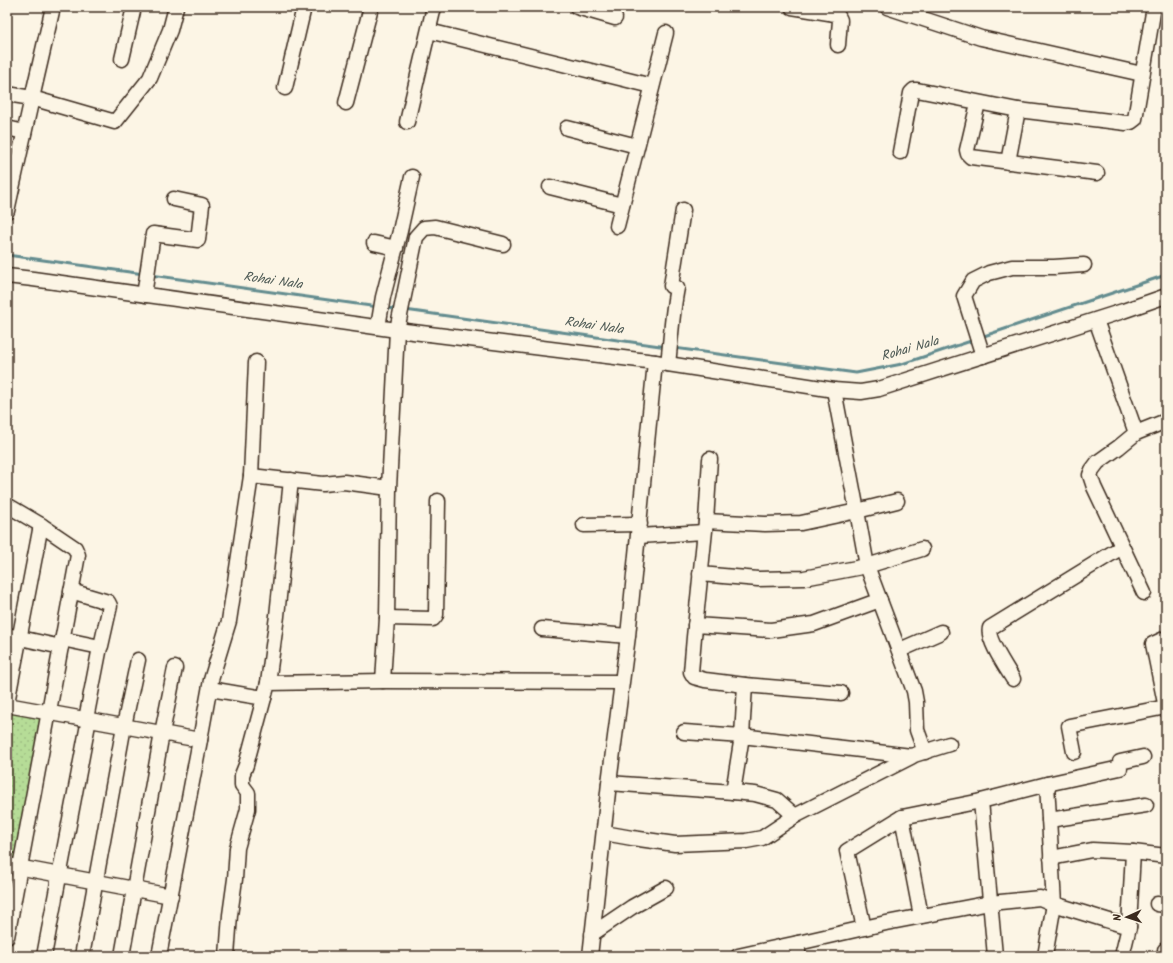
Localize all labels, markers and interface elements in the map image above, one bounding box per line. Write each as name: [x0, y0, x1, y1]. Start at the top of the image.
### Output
water label: Rohai Nala: [242, 266, 305, 296]
water label: Rohai Nala: [563, 311, 626, 341]
water label: Rohai Nala: [879, 331, 942, 367]
north arrow: [1107, 897, 1147, 937]
text: N: [1109, 913, 1127, 921]

